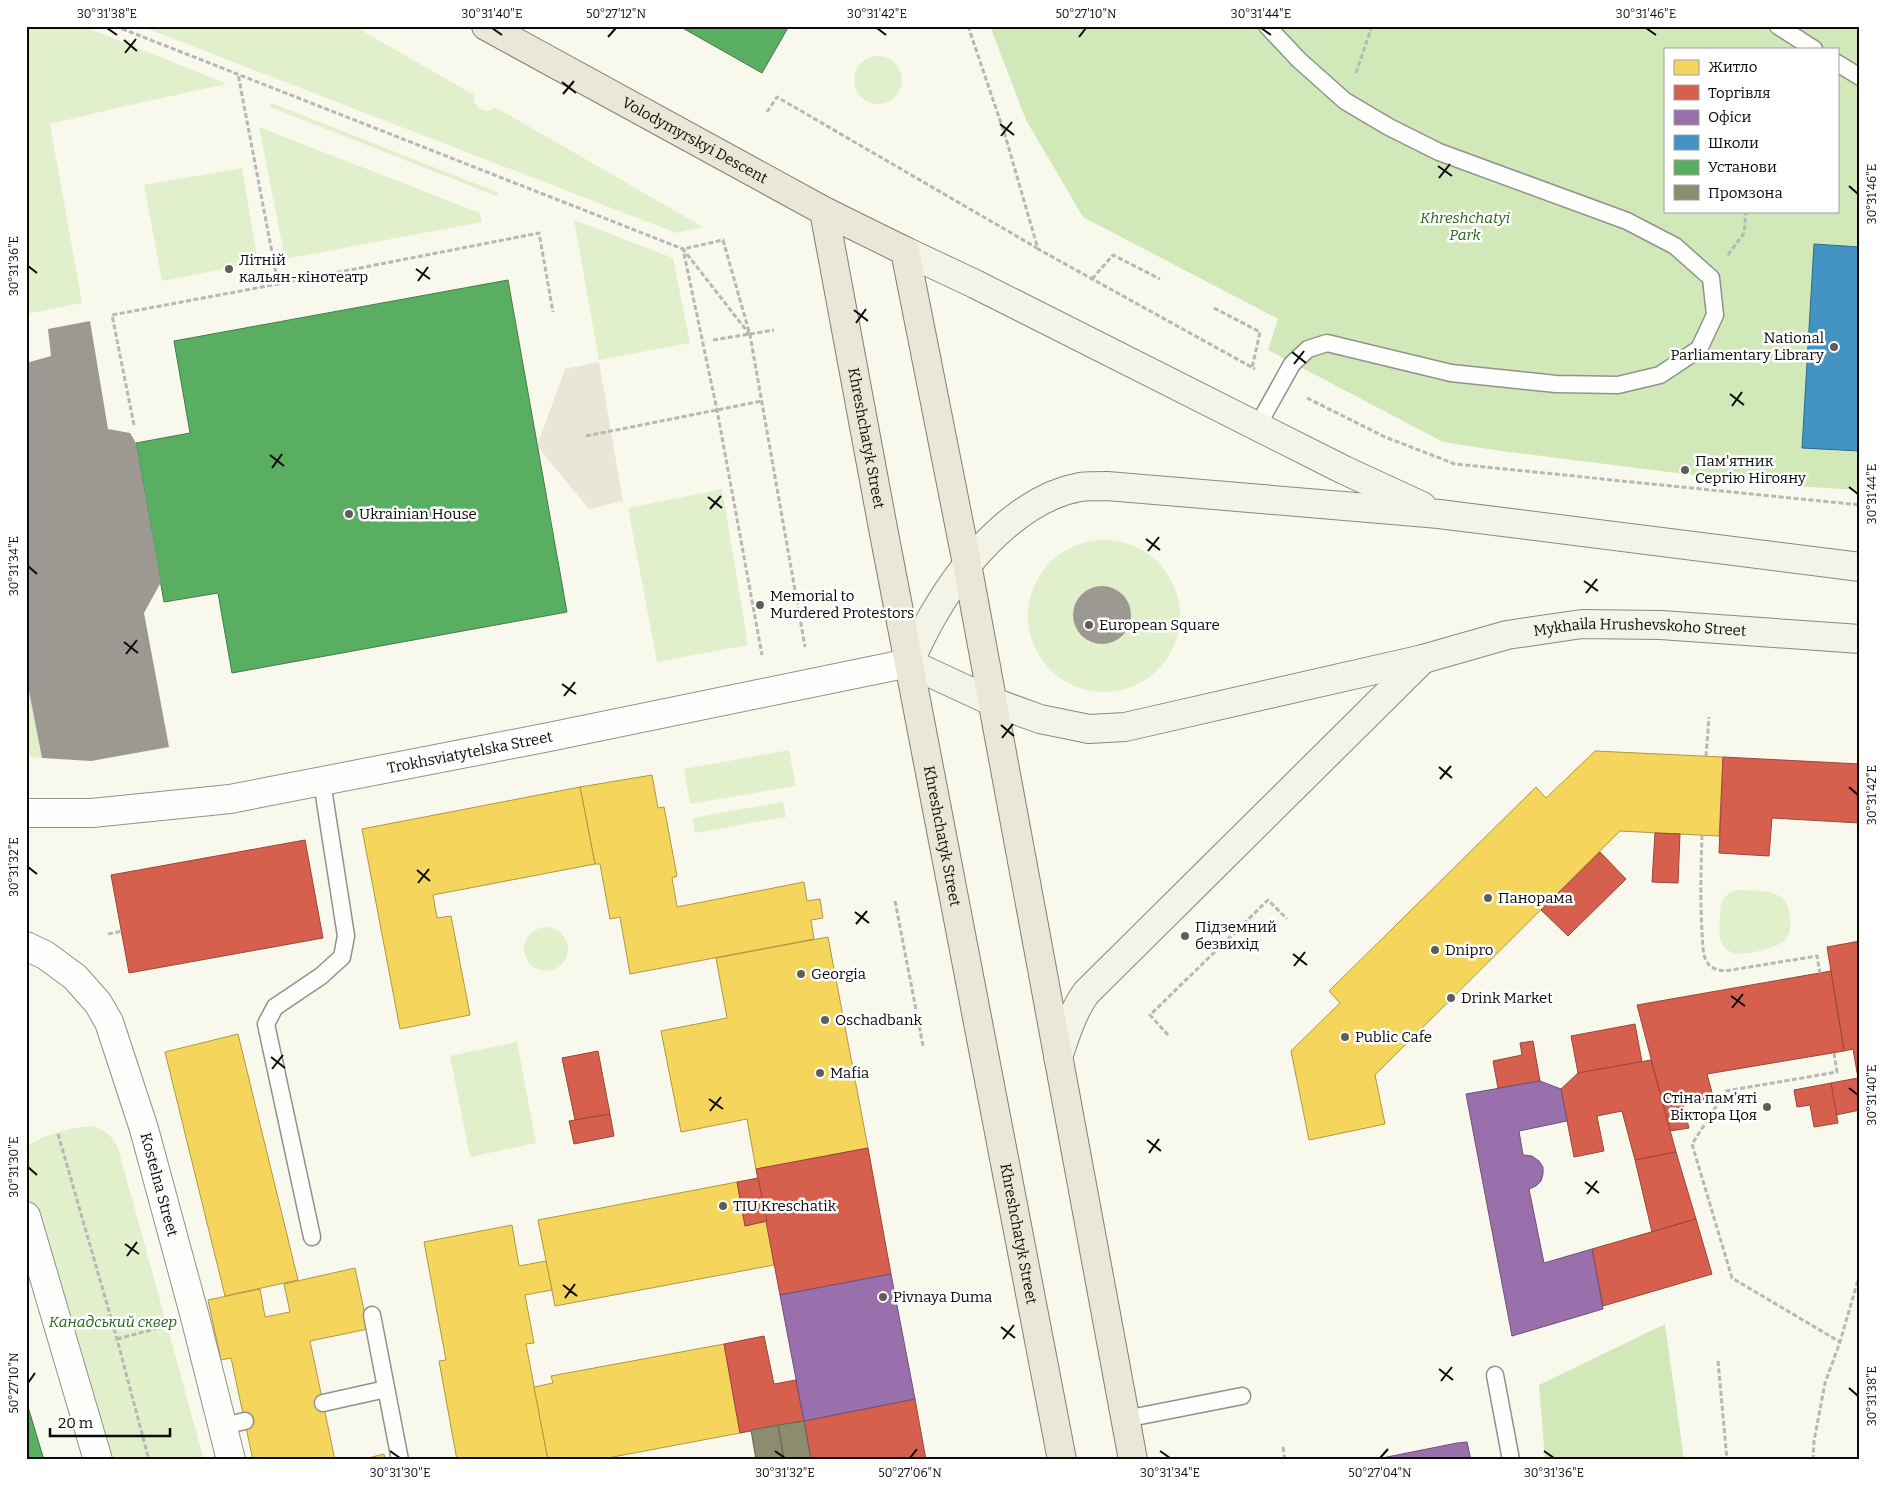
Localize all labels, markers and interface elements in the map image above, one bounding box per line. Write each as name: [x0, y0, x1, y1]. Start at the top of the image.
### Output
text: 30°31'38"E: [77, 7, 137, 21]
text: 30°31'40"E: [462, 7, 522, 21]
text: 50°27'12"N: [586, 7, 646, 21]
text: 30°31'42"E: [847, 7, 907, 21]
text: 50°27'10"N: [1055, 7, 1117, 21]
text: 30°31'44"E: [1231, 7, 1291, 21]
text: 30°31'46"E: [1616, 7, 1676, 21]
legend: [1664, 48, 1838, 212]
text: Житло: [1708, 58, 1757, 76]
text: Торгівля: [1708, 84, 1770, 102]
street label: Volodymyrskyi Descent: [619, 93, 771, 188]
text: Офіси: [1708, 108, 1752, 126]
text: Школи: [1708, 134, 1759, 152]
text: Установи: [1708, 158, 1777, 176]
text: 30°31'46"E: [1865, 164, 1879, 224]
text: Промзона: [1708, 184, 1783, 202]
park label: Khreshchatyi Park: [1420, 209, 1510, 244]
text: 30°31'36"E: [7, 236, 21, 296]
place label: Літній кальян-кінотеатр: [239, 251, 368, 286]
marker: Літній кальян-кінотеатр: [223, 263, 235, 275]
place label: National Parliamentary Library: [1670, 329, 1824, 364]
marker: National Parliamentary Library: [1828, 341, 1840, 353]
street label: Khreshchatyk Street: [844, 366, 888, 511]
place label: Пам'ятник Сергію Нігояну: [1695, 452, 1806, 487]
marker: Пам'ятник Сергію Нігояну: [1679, 464, 1691, 476]
text: 30°31'44"E: [1865, 464, 1879, 524]
place label: Ukrainian House: [359, 505, 477, 523]
marker: Ukrainian House: [343, 508, 355, 520]
text: 30°31'34"E: [7, 536, 21, 596]
place label: Memorial to Murdered Protestors: [770, 587, 914, 622]
marker: Memorial to Murdered Protestors: [754, 599, 766, 611]
street label: Mykhaila Hrushevskoho Street: [1532, 615, 1748, 640]
place label: European Square: [1099, 616, 1220, 634]
marker: European Square: [1083, 619, 1095, 631]
street label: Trokhsviatytelska Street: [385, 727, 555, 777]
street label: Khreshchatyk Street: [920, 764, 965, 908]
text: 30°31'42"E: [1865, 765, 1879, 825]
text: 30°31'32"E: [7, 837, 21, 897]
place label: Панорама: [1498, 889, 1573, 907]
marker: Панорама: [1482, 892, 1494, 904]
place label: Підземний безвихід: [1195, 918, 1277, 953]
marker: Підземний безвихід: [1179, 930, 1191, 942]
place label: Dnipro: [1445, 941, 1493, 959]
marker: Dnipro: [1429, 944, 1441, 956]
place label: Georgia: [811, 965, 866, 983]
marker: Georgia: [795, 968, 807, 980]
place label: Drink Market: [1461, 989, 1553, 1007]
marker: Drink Market: [1445, 992, 1457, 1004]
place label: Oschadbank: [835, 1011, 922, 1029]
marker: Oschadbank: [819, 1014, 831, 1026]
place label: Public Cafe: [1355, 1028, 1432, 1046]
marker: Public Cafe: [1339, 1031, 1351, 1043]
place label: Mafia: [830, 1064, 869, 1082]
text: 30°31'40"E: [1865, 1065, 1879, 1125]
marker: Mafia: [814, 1067, 826, 1079]
place label: Стіна пам’яті Віктора Цоя: [1662, 1089, 1758, 1124]
marker: Стіна пам’яті Віктора Цоя: [1761, 1101, 1773, 1113]
street label: Kostelna Street: [136, 1131, 182, 1239]
text: 30°31'30"E: [7, 1137, 21, 1197]
street label: Khreshchatyk Street: [996, 1162, 1041, 1306]
place label: TIU Kreschatik: [733, 1197, 837, 1215]
marker: TIU Kreschatik: [717, 1200, 729, 1212]
place label: Pivnaya Duma: [893, 1288, 992, 1306]
marker: Pivnaya Duma: [877, 1291, 889, 1303]
park label: Канадський сквер: [49, 1313, 177, 1331]
text: 50°27'10"N: [7, 1352, 21, 1414]
text: 30°31'38"E: [1865, 1366, 1879, 1426]
scale bar: [50, 1406, 170, 1438]
text: 20 m: [58, 1414, 94, 1432]
text: 30°31'30"E: [370, 1466, 430, 1480]
text: 30°31'32"E: [755, 1466, 815, 1480]
text: 50°27'06"N: [878, 1466, 942, 1480]
text: 30°31'34"E: [1140, 1466, 1200, 1480]
text: 50°27'04"N: [1348, 1466, 1412, 1480]
text: 30°31'36"E: [1524, 1466, 1584, 1480]

